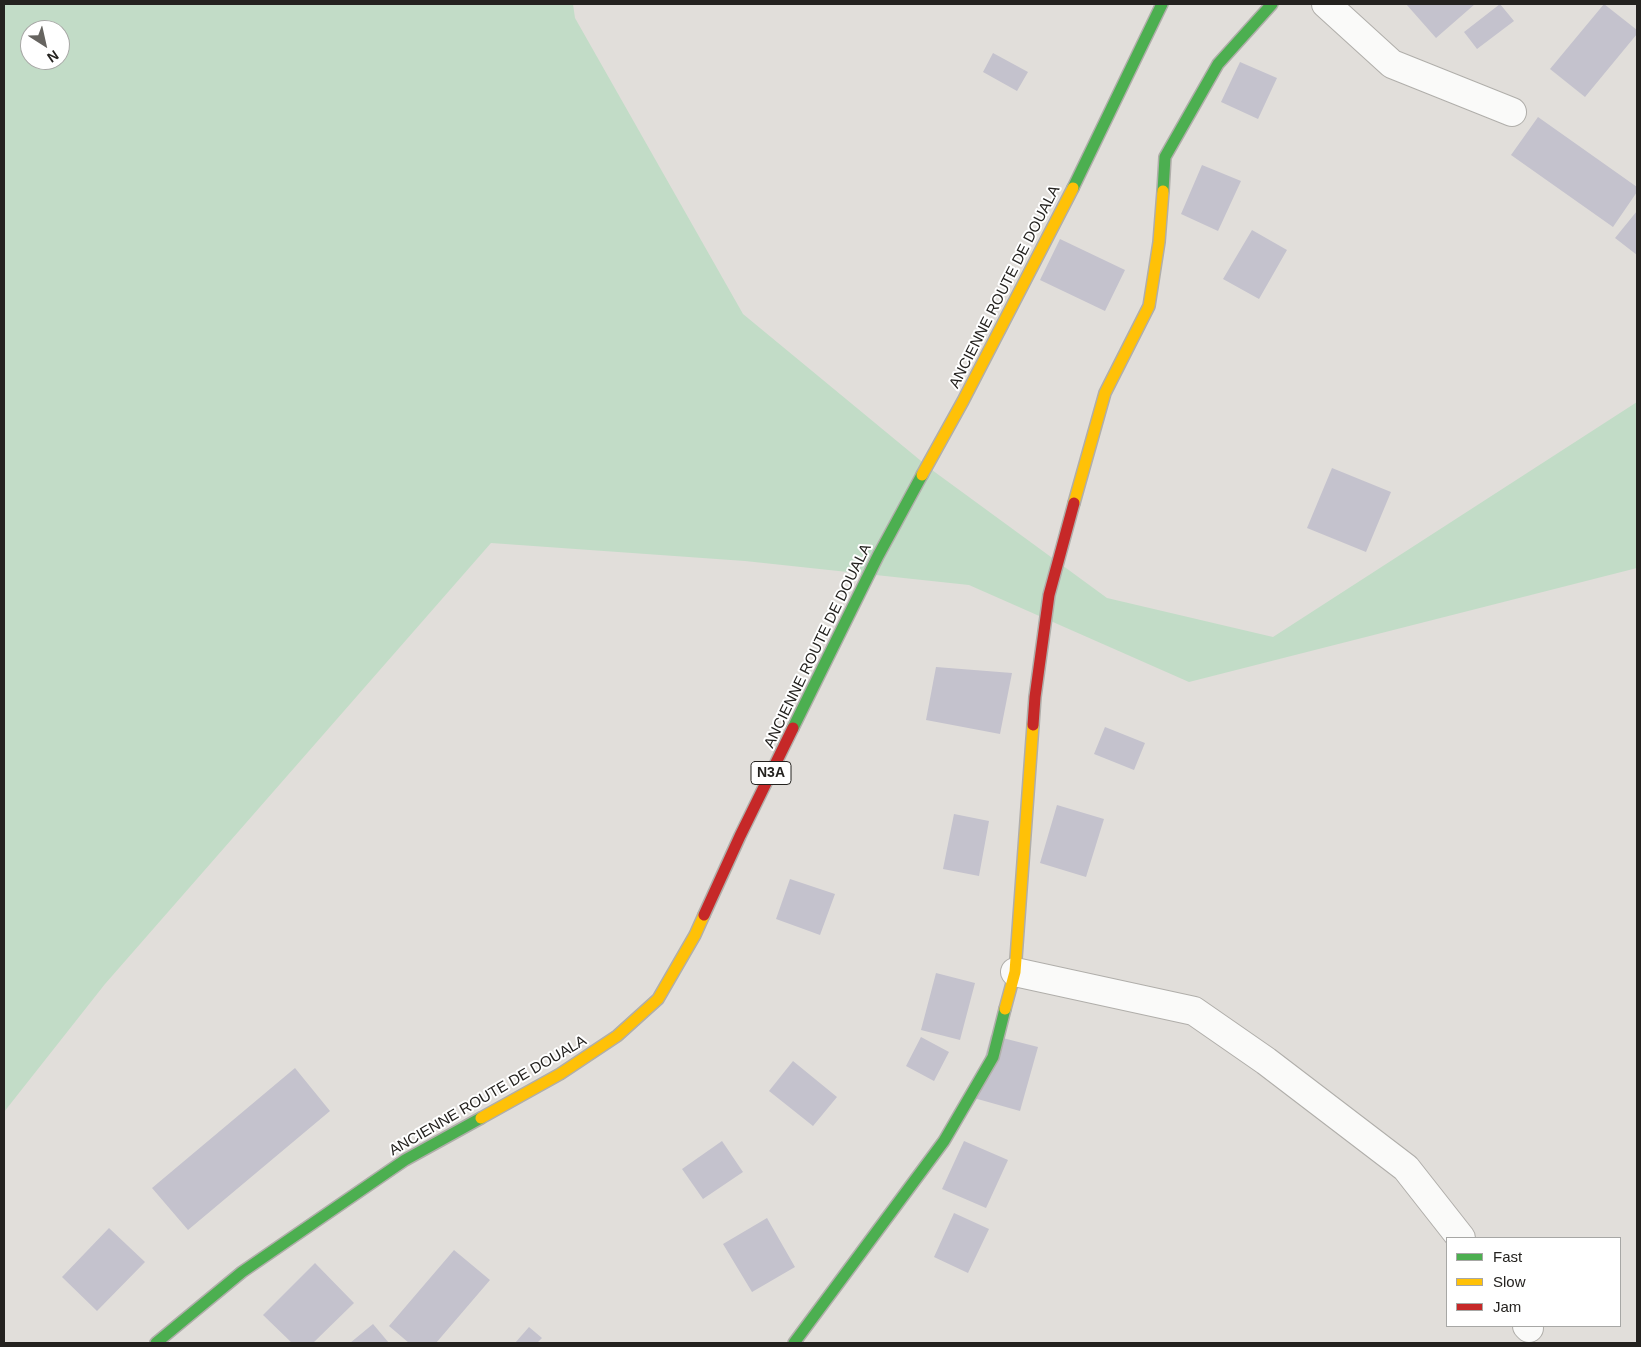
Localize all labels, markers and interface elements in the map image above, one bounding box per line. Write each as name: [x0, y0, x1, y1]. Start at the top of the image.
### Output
north arrow: [20, 20, 70, 70]
text: N: [44, 47, 62, 66]
street label: ANCIENNE ROUTE DE DOUALA: [946, 183, 1064, 391]
street label: ANCIENNE ROUTE DE DOUALA: [761, 541, 875, 751]
road number: N3A: [751, 761, 791, 784]
street label: ANCIENNE ROUTE DE DOUALA: [386, 1032, 590, 1160]
legend: [1446, 1237, 1621, 1327]
text: Fast: [1493, 1248, 1522, 1265]
text: Slow: [1493, 1273, 1526, 1290]
text: Jam: [1493, 1298, 1521, 1315]

